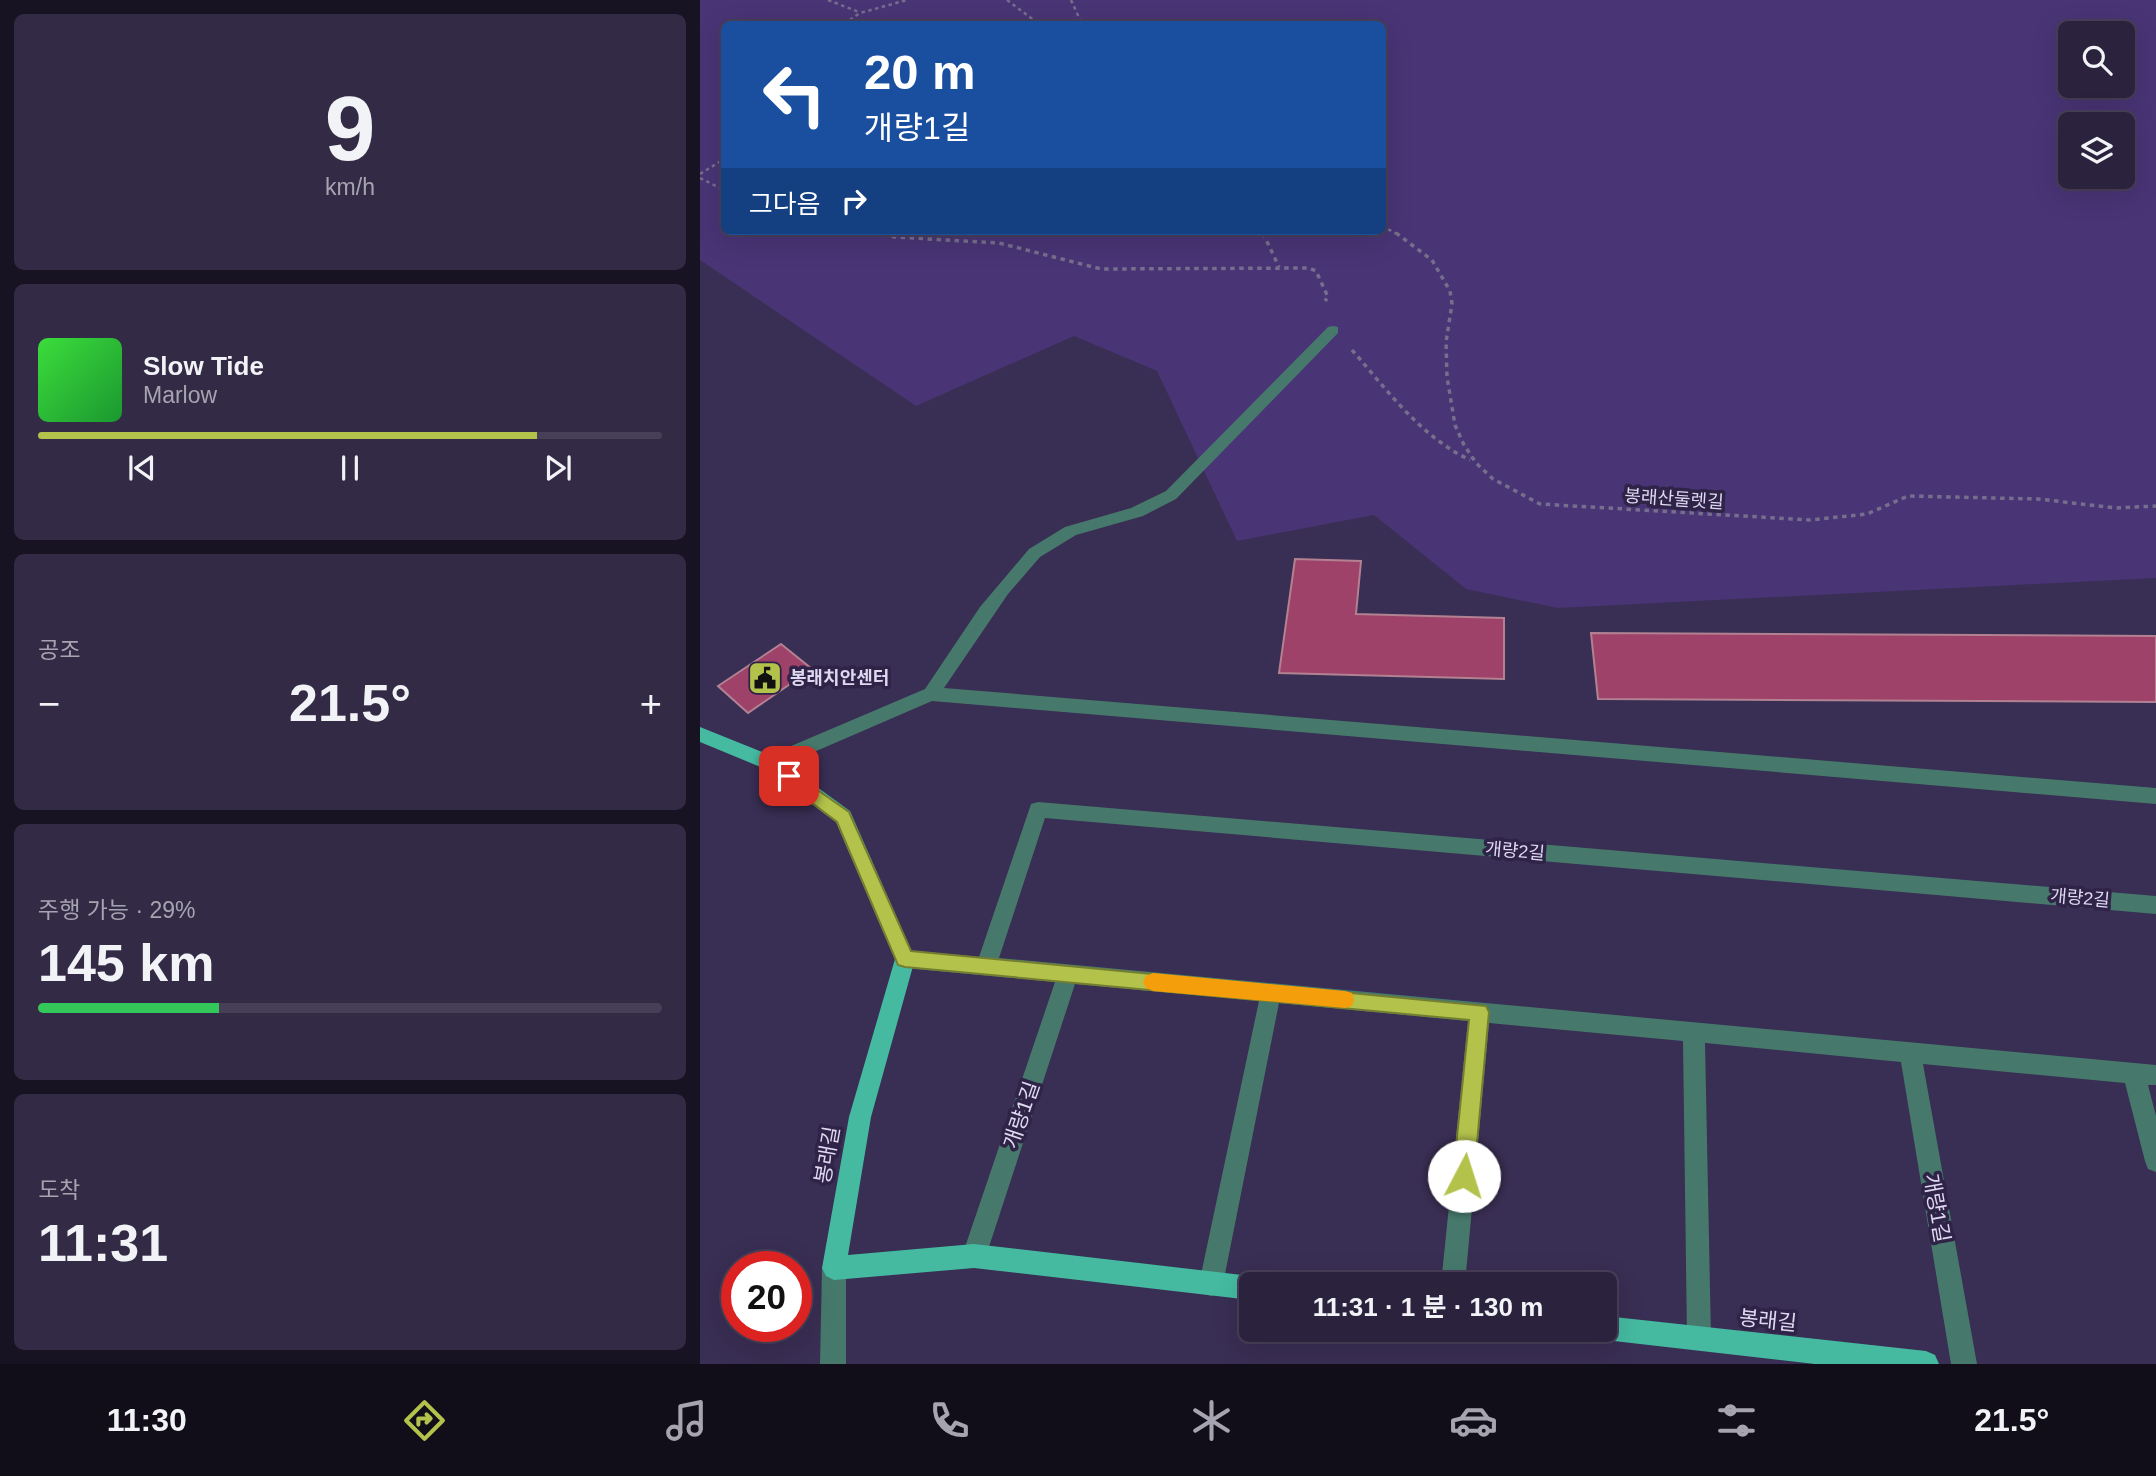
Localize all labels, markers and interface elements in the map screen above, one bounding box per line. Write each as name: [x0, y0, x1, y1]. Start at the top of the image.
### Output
map controls: [2058, 21, 2135, 189]
button: search: [2058, 21, 2135, 98]
text: 20 m: [864, 45, 976, 99]
icon: left: [749, 49, 840, 140]
text: 9: [325, 78, 375, 179]
text: 개량1길: [864, 110, 970, 146]
button: layers: [2058, 112, 2135, 189]
text: km/h: [325, 174, 375, 200]
icon: right: [835, 182, 873, 220]
text: 그다음: [749, 189, 821, 219]
text: Slow Tide: [143, 351, 264, 381]
text: Marlow: [143, 382, 217, 408]
icon: previous: [123, 449, 161, 487]
icon: pause: [331, 449, 369, 487]
icon: next: [539, 449, 577, 487]
street label: 봉래산둘렛길: [1624, 486, 1724, 512]
text: 공조: [38, 637, 80, 663]
public building icon: 봉래치안센터: [746, 659, 784, 697]
place label: 봉래치안센터: [790, 668, 889, 688]
text: 21.5°: [289, 674, 411, 732]
text: −: [38, 683, 60, 725]
text: +: [640, 683, 662, 725]
pin: [759, 746, 819, 806]
icon: arrive: [770, 757, 808, 795]
street label: 개량2길: [1484, 838, 1546, 864]
street label: 개량2길: [2049, 885, 2111, 911]
text: 주행 가능 · 29%: [38, 897, 196, 923]
text: 145 km: [38, 934, 214, 992]
street label: 개량1길: [999, 1078, 1043, 1152]
street label: 봉래길: [811, 1124, 843, 1186]
position arrow: [1427, 1139, 1501, 1213]
street label: 개량1길: [1920, 1172, 1954, 1244]
text: 도착: [38, 1177, 80, 1203]
text: 11:31: [38, 1214, 168, 1272]
speed limit sign: 20: [721, 1251, 812, 1342]
text: 11:31 · 1 분 · 130 m: [1313, 1292, 1543, 1322]
street label: 봉래길: [1738, 1306, 1798, 1334]
icon: directions: [400, 1396, 449, 1445]
icon: music: [662, 1396, 711, 1445]
icon: phone: [925, 1396, 974, 1445]
icon: climate: [1187, 1396, 1236, 1445]
icon: car: [1449, 1396, 1498, 1445]
icon: filters: [1712, 1396, 1761, 1445]
text: 11:30: [107, 1402, 187, 1438]
text: 21.5°: [1974, 1402, 2049, 1438]

